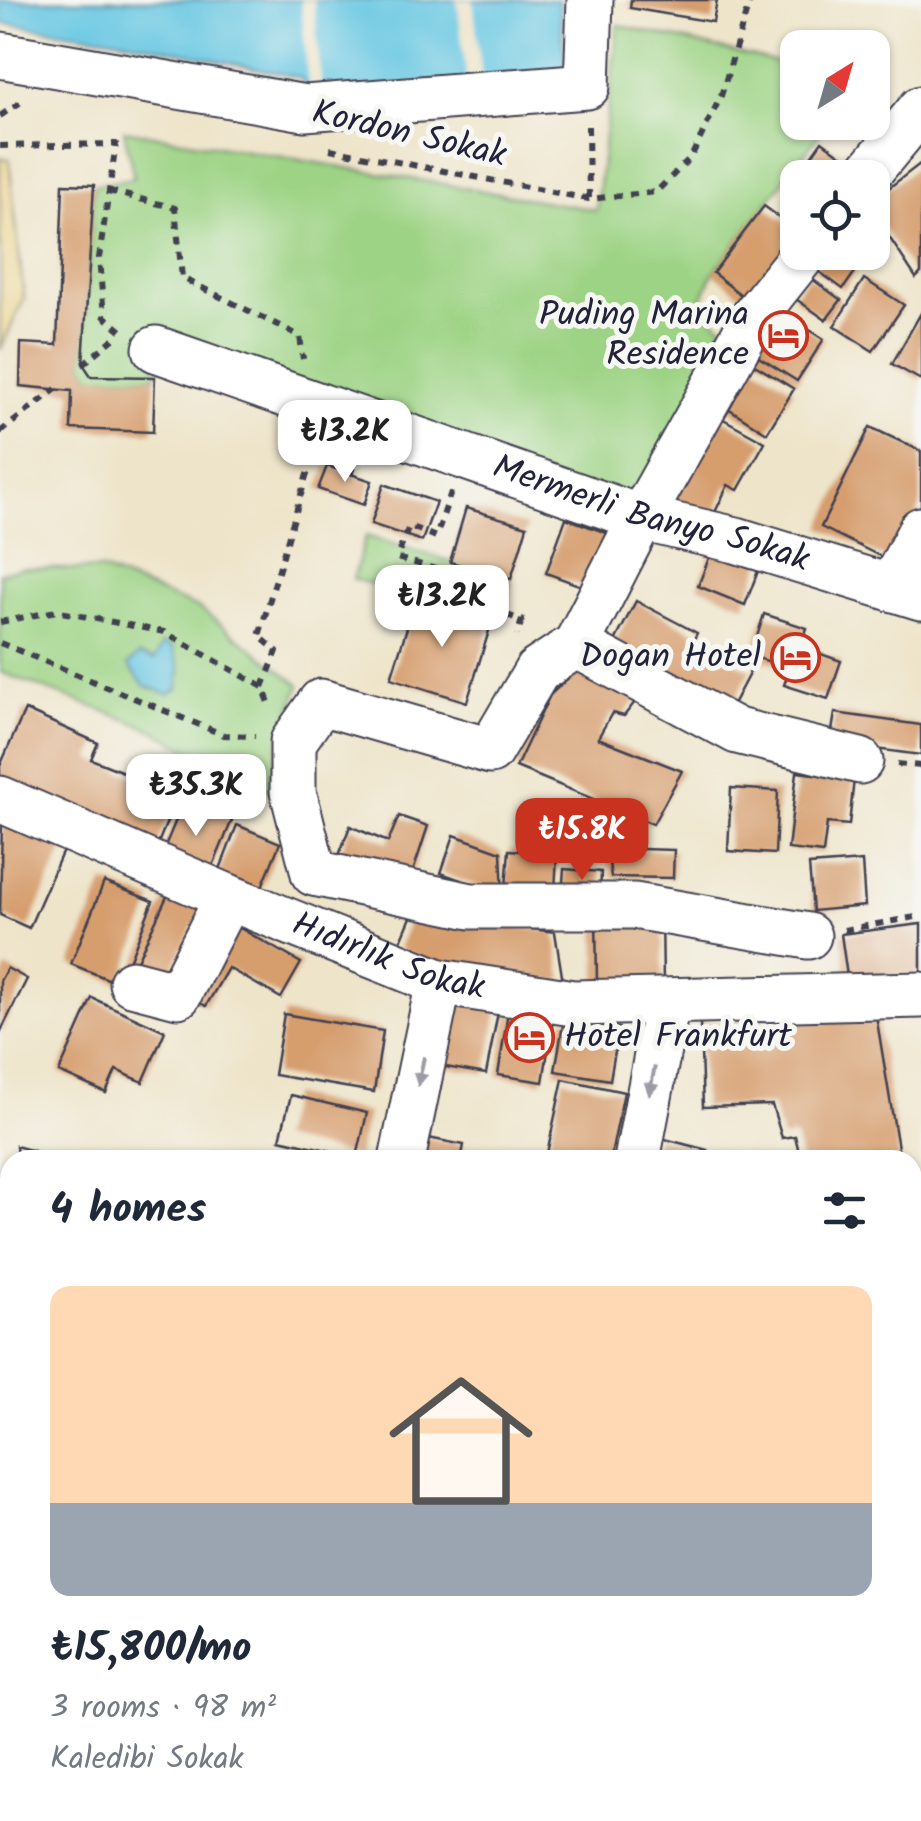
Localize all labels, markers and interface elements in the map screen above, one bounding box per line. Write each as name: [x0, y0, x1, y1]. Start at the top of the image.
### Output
north arrow: [780, 30, 890, 140]
map controls: [780, 30, 890, 270]
street label: Kordon Sokak: [306, 85, 512, 185]
button: locate: [780, 160, 890, 270]
place label: Puding Marina Residence: [539, 288, 749, 384]
hotel icon: Puding Marina Residence: [758, 310, 810, 362]
pin: ₺13.2K: [264, 400, 426, 485]
text: ₺13.2K: [300, 407, 390, 458]
street label: Mermerli Banyo Sokak: [485, 440, 817, 589]
pin: ₺13.2K: [361, 565, 523, 650]
text: ₺13.2K: [397, 572, 487, 623]
place label: Dogan Hotel: [580, 630, 761, 686]
hotel icon: Dogan Hotel: [770, 632, 822, 684]
pin: ₺35.3K: [115, 754, 277, 839]
text: ₺35.3K: [148, 761, 244, 812]
pin: ₺15.8K: [501, 798, 663, 883]
text: ₺15.8K: [537, 805, 627, 856]
street label: Hıdırlık Sokak: [283, 897, 489, 1017]
place label: Hotel Frankfurt: [564, 1010, 792, 1066]
hotel icon: Hotel Frankfurt: [503, 1012, 555, 1064]
one-way arrow: [412, 1056, 428, 1087]
one-way arrow: [644, 1066, 659, 1098]
text: 4 homes: [50, 1177, 206, 1244]
icon: filters: [817, 1183, 872, 1238]
icon: home: [371, 1351, 551, 1531]
text: ₺15,800/mo: [50, 1616, 251, 1683]
text: 3 rooms · 98 m²: [50, 1683, 276, 1734]
text: Kaledibi Sokak: [50, 1734, 244, 1785]

